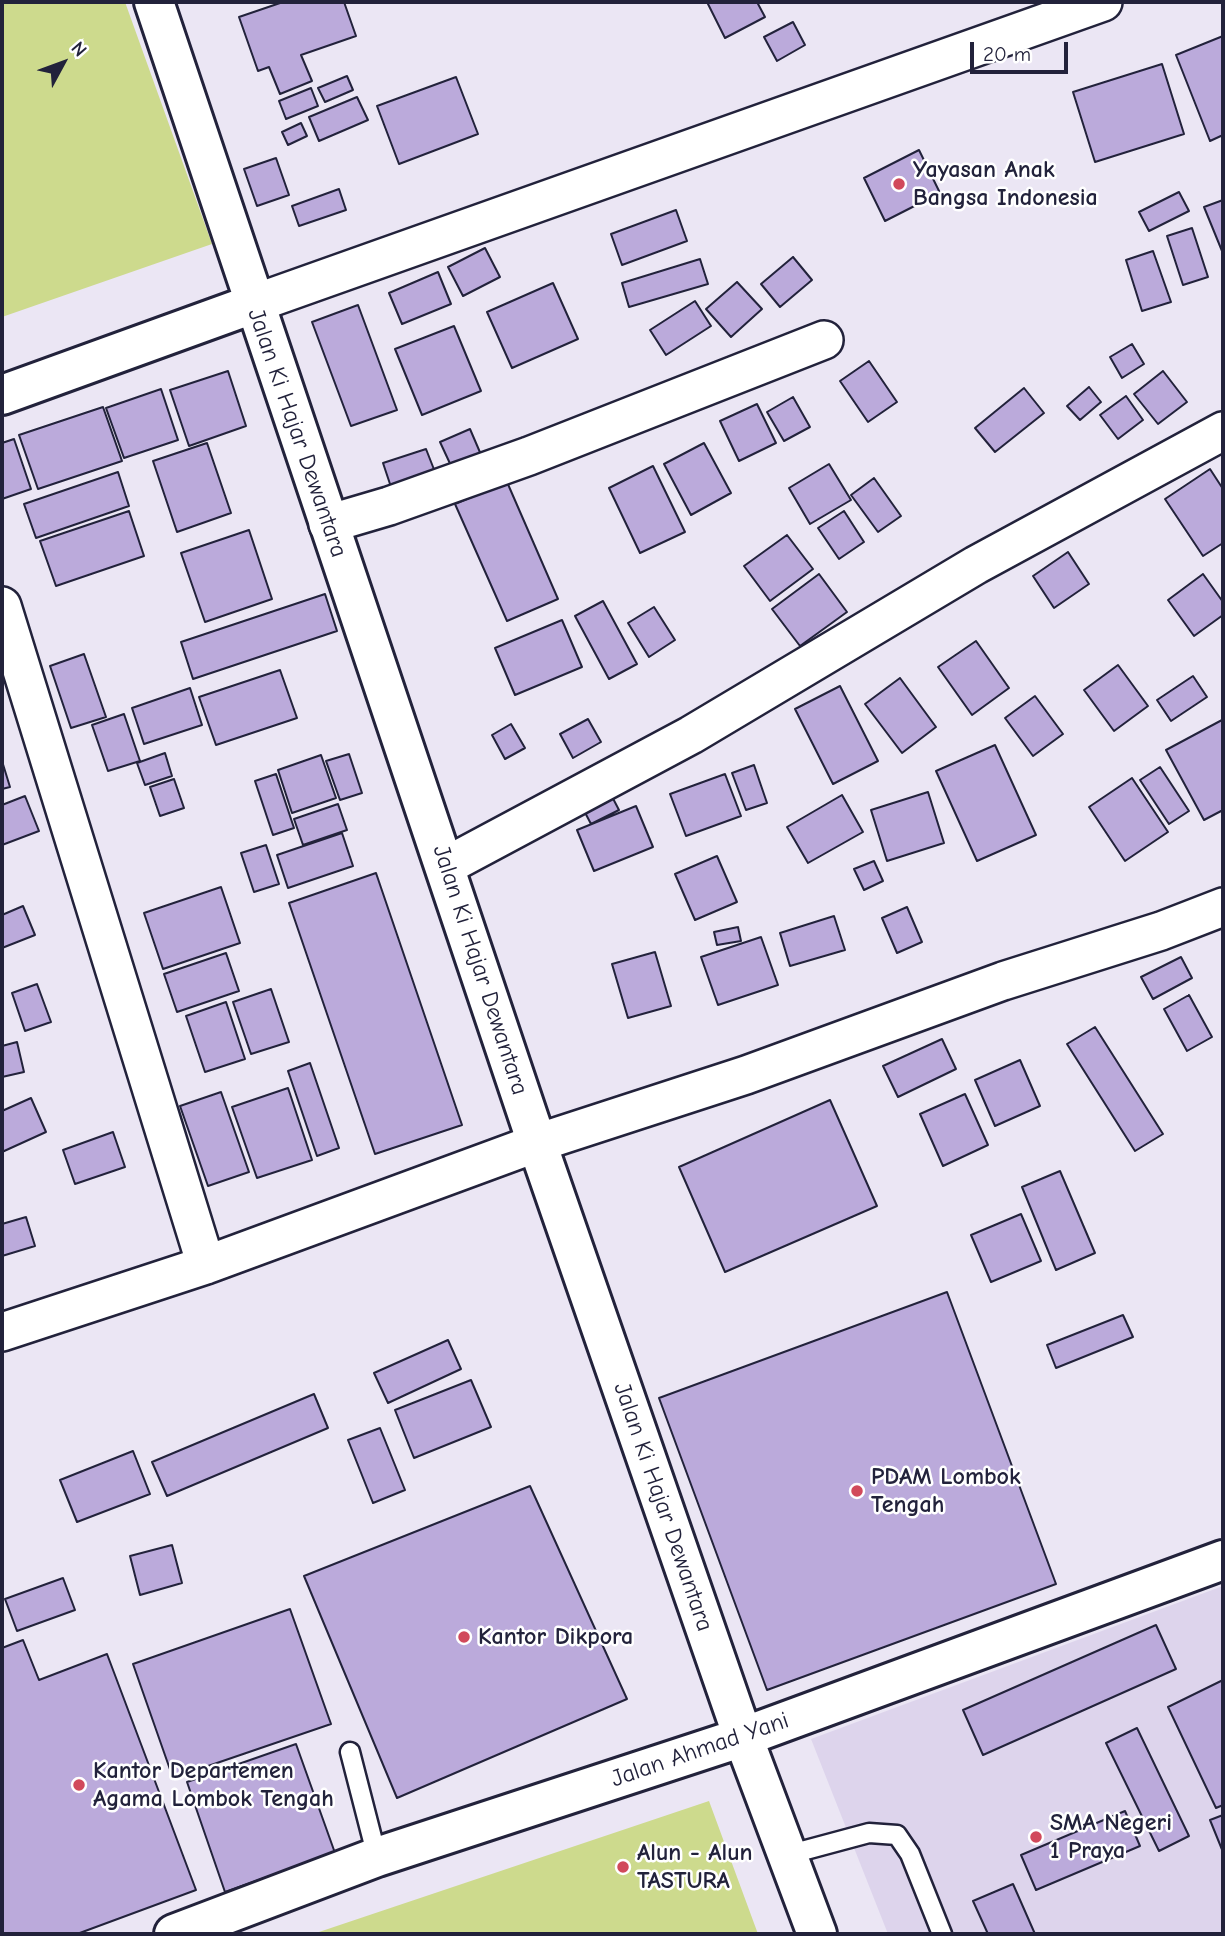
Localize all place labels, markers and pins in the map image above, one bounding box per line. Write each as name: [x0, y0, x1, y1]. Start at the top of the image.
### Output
place label: Yayasan Anak Bangsa Indonesia: [913, 156, 1098, 212]
marker: Yayasan Anak Bangsa Indonesia: [891, 176, 907, 192]
place label: PDAM Lombok Tengah: [871, 1463, 1021, 1519]
marker: PDAM Lombok Tengah: [849, 1483, 865, 1499]
place label: Kantor Dikpora: [478, 1623, 633, 1651]
marker: Kantor Dikpora: [456, 1629, 472, 1645]
place label: Kantor Departemen Agama Lombok Tengah: [93, 1757, 334, 1813]
marker: Kantor Departemen Agama Lombok Tengah: [71, 1777, 87, 1793]
place label: SMA Negeri 1 Praya: [1050, 1809, 1172, 1865]
marker: SMA Negeri 1 Praya: [1028, 1829, 1044, 1845]
place label: Alun - Alun TASTURA: [637, 1839, 753, 1895]
marker: Alun - Alun TASTURA: [615, 1859, 631, 1875]

